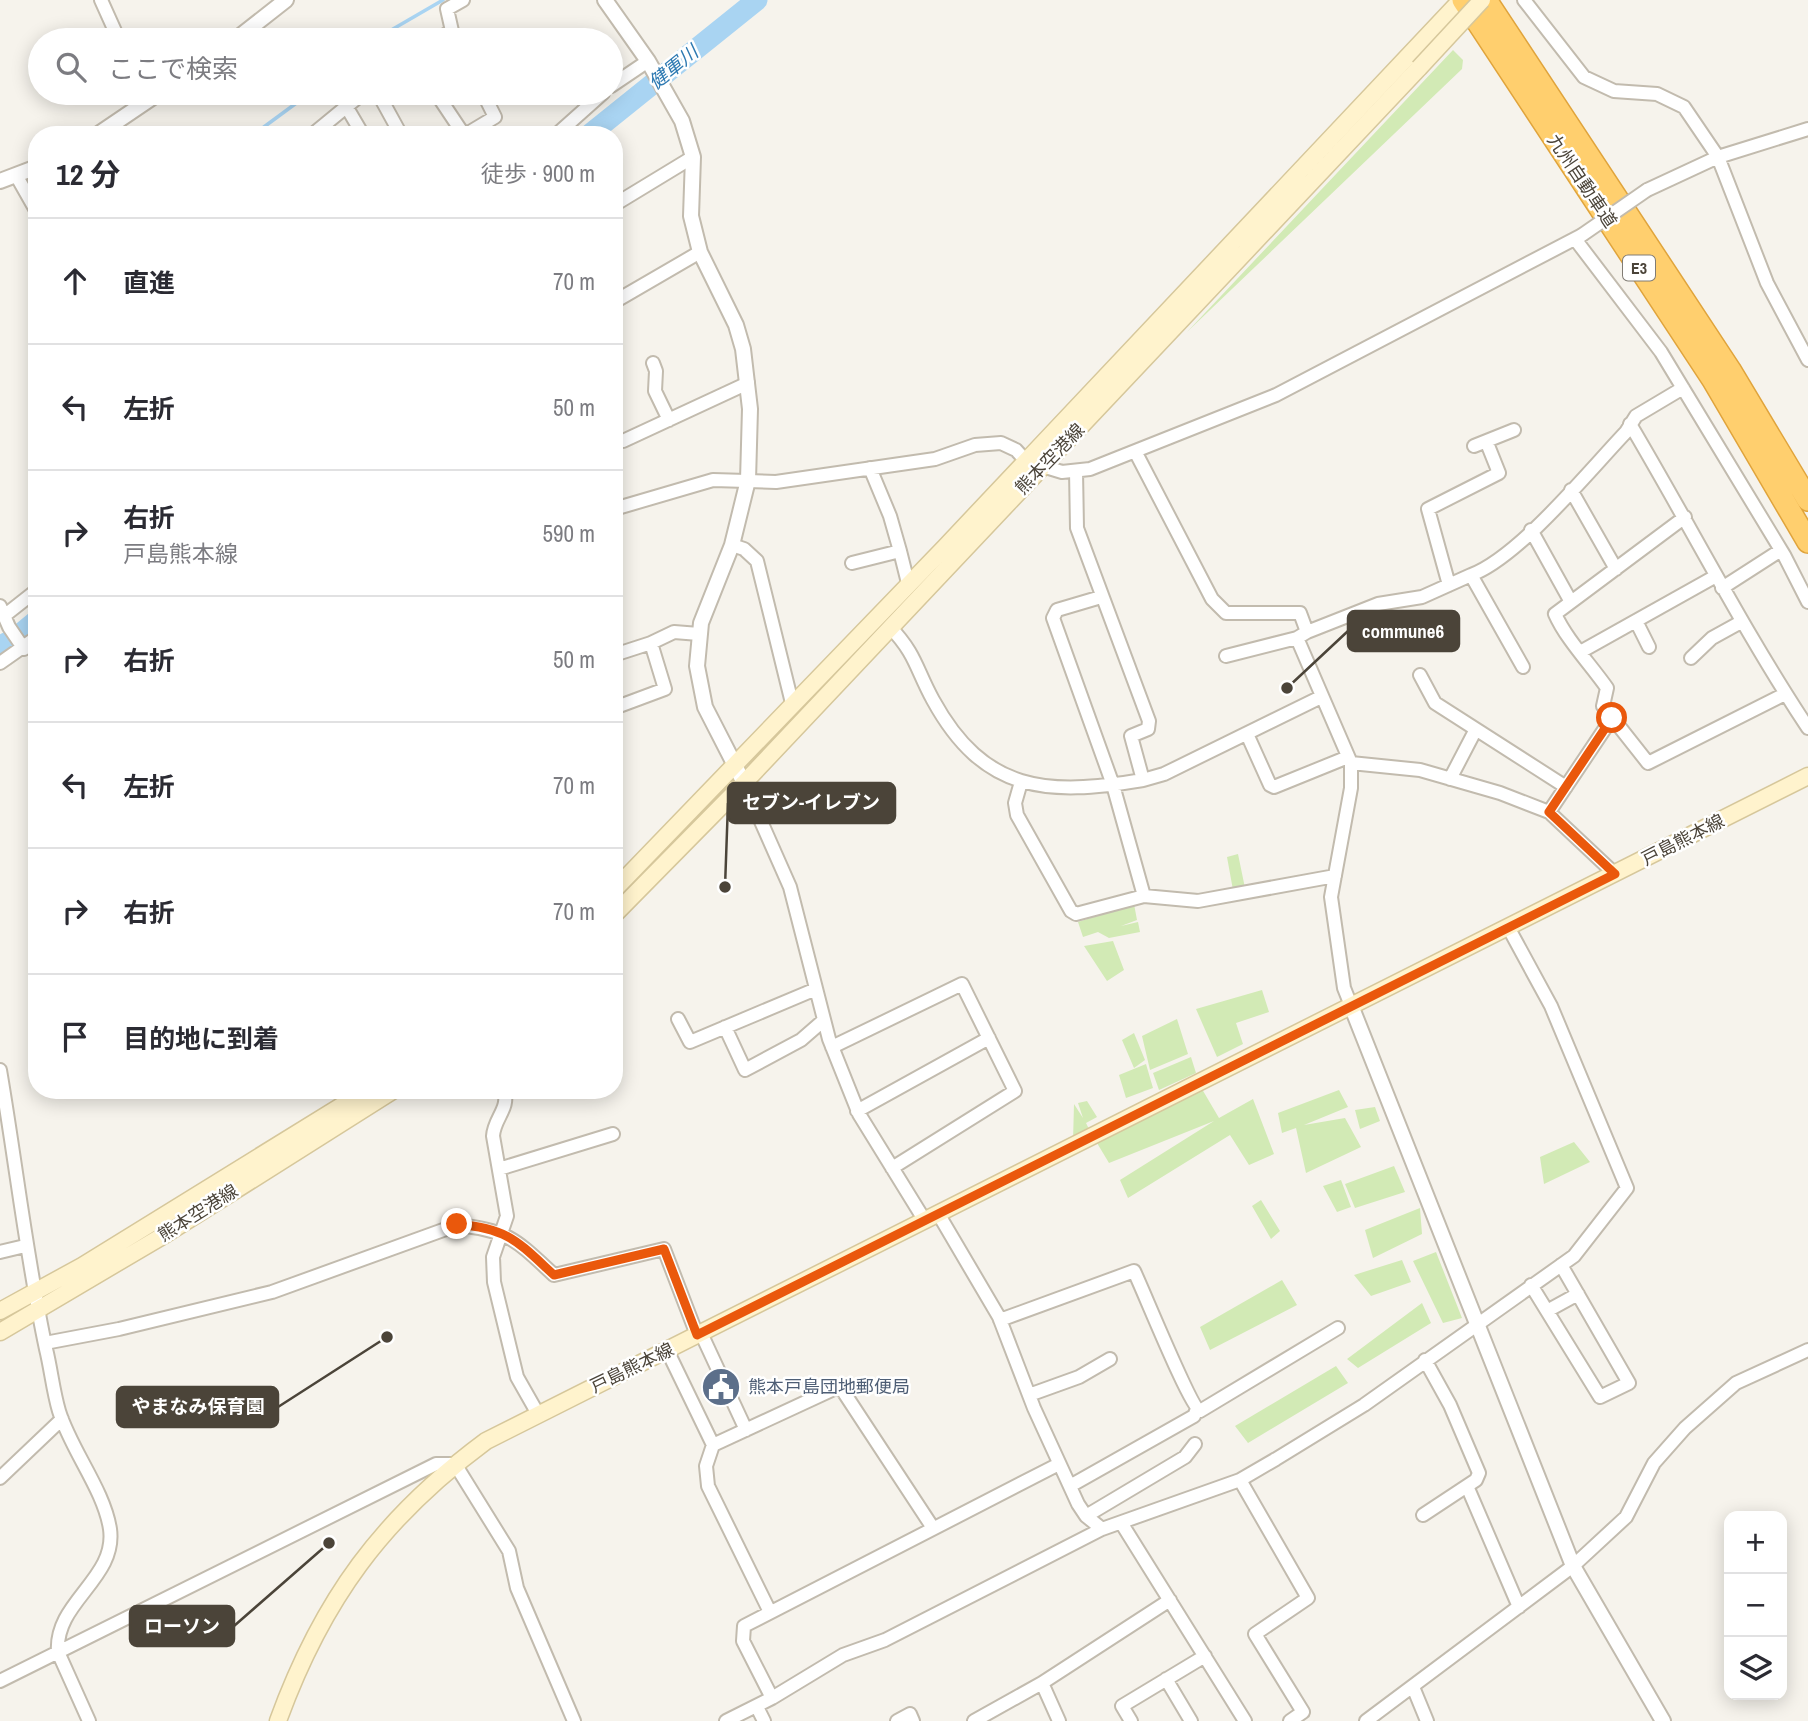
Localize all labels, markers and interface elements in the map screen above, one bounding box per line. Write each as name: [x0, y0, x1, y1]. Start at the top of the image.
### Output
search box: [28, 28, 623, 105]
water label: 健軍川: [643, 38, 705, 95]
icon: search: [52, 48, 90, 86]
text: ここで検索: [108, 51, 238, 86]
street label: 九州自動車道: [1542, 129, 1623, 232]
text: 12 分: [56, 154, 120, 194]
text: 徒歩 · 900 m: [481, 158, 595, 189]
road number: E3: [1623, 256, 1655, 280]
icon: ahead: [56, 262, 94, 300]
text: 直進: [123, 265, 175, 300]
text: 70 m: [553, 266, 595, 297]
icon: left: [56, 388, 94, 426]
text: 左折: [123, 391, 175, 426]
text: 50 m: [553, 392, 595, 423]
street label: 熊本空港線: [1009, 418, 1090, 500]
text: 右折: [123, 500, 175, 535]
icon: right: [56, 514, 94, 552]
text: 590 m: [543, 518, 595, 549]
text: 戸島熊本線: [123, 538, 238, 569]
callout: commune6: [1348, 611, 1459, 651]
text: commune6: [1362, 618, 1444, 644]
icon: right: [56, 640, 94, 678]
text: 右折: [123, 643, 175, 678]
text: 50 m: [553, 644, 595, 675]
route start: [1596, 702, 1627, 733]
icon: left: [56, 766, 94, 804]
text: 左折: [123, 769, 175, 804]
text: 70 m: [553, 770, 595, 801]
callout: セブン-イレブン: [728, 783, 895, 823]
text: セブン-イレブン: [742, 789, 880, 815]
street label: 戸島熊本線: [1637, 808, 1729, 871]
icon: right: [56, 892, 94, 930]
text: 右折: [123, 895, 175, 930]
text: 70 m: [553, 896, 595, 927]
icon: arrive: [56, 1018, 94, 1056]
text: 目的地に到着: [123, 1021, 279, 1056]
street label: 熊本空港線: [153, 1178, 243, 1247]
route end: [441, 1208, 472, 1239]
street label: 戸島熊本線: [586, 1337, 678, 1399]
public building icon: 熊本戸島団地郵便局: [700, 1366, 742, 1408]
place label: 熊本戸島団地郵便局: [748, 1374, 910, 1399]
callout: やまなみ保育園: [117, 1387, 278, 1427]
text: やまなみ保育園: [131, 1393, 265, 1419]
map controls: [1724, 1511, 1787, 1700]
button: +: [1724, 1511, 1787, 1574]
button: −: [1724, 1574, 1787, 1637]
callout: ローソン: [130, 1606, 234, 1646]
text: ローソン: [144, 1613, 220, 1639]
button: layers: [1724, 1637, 1787, 1700]

